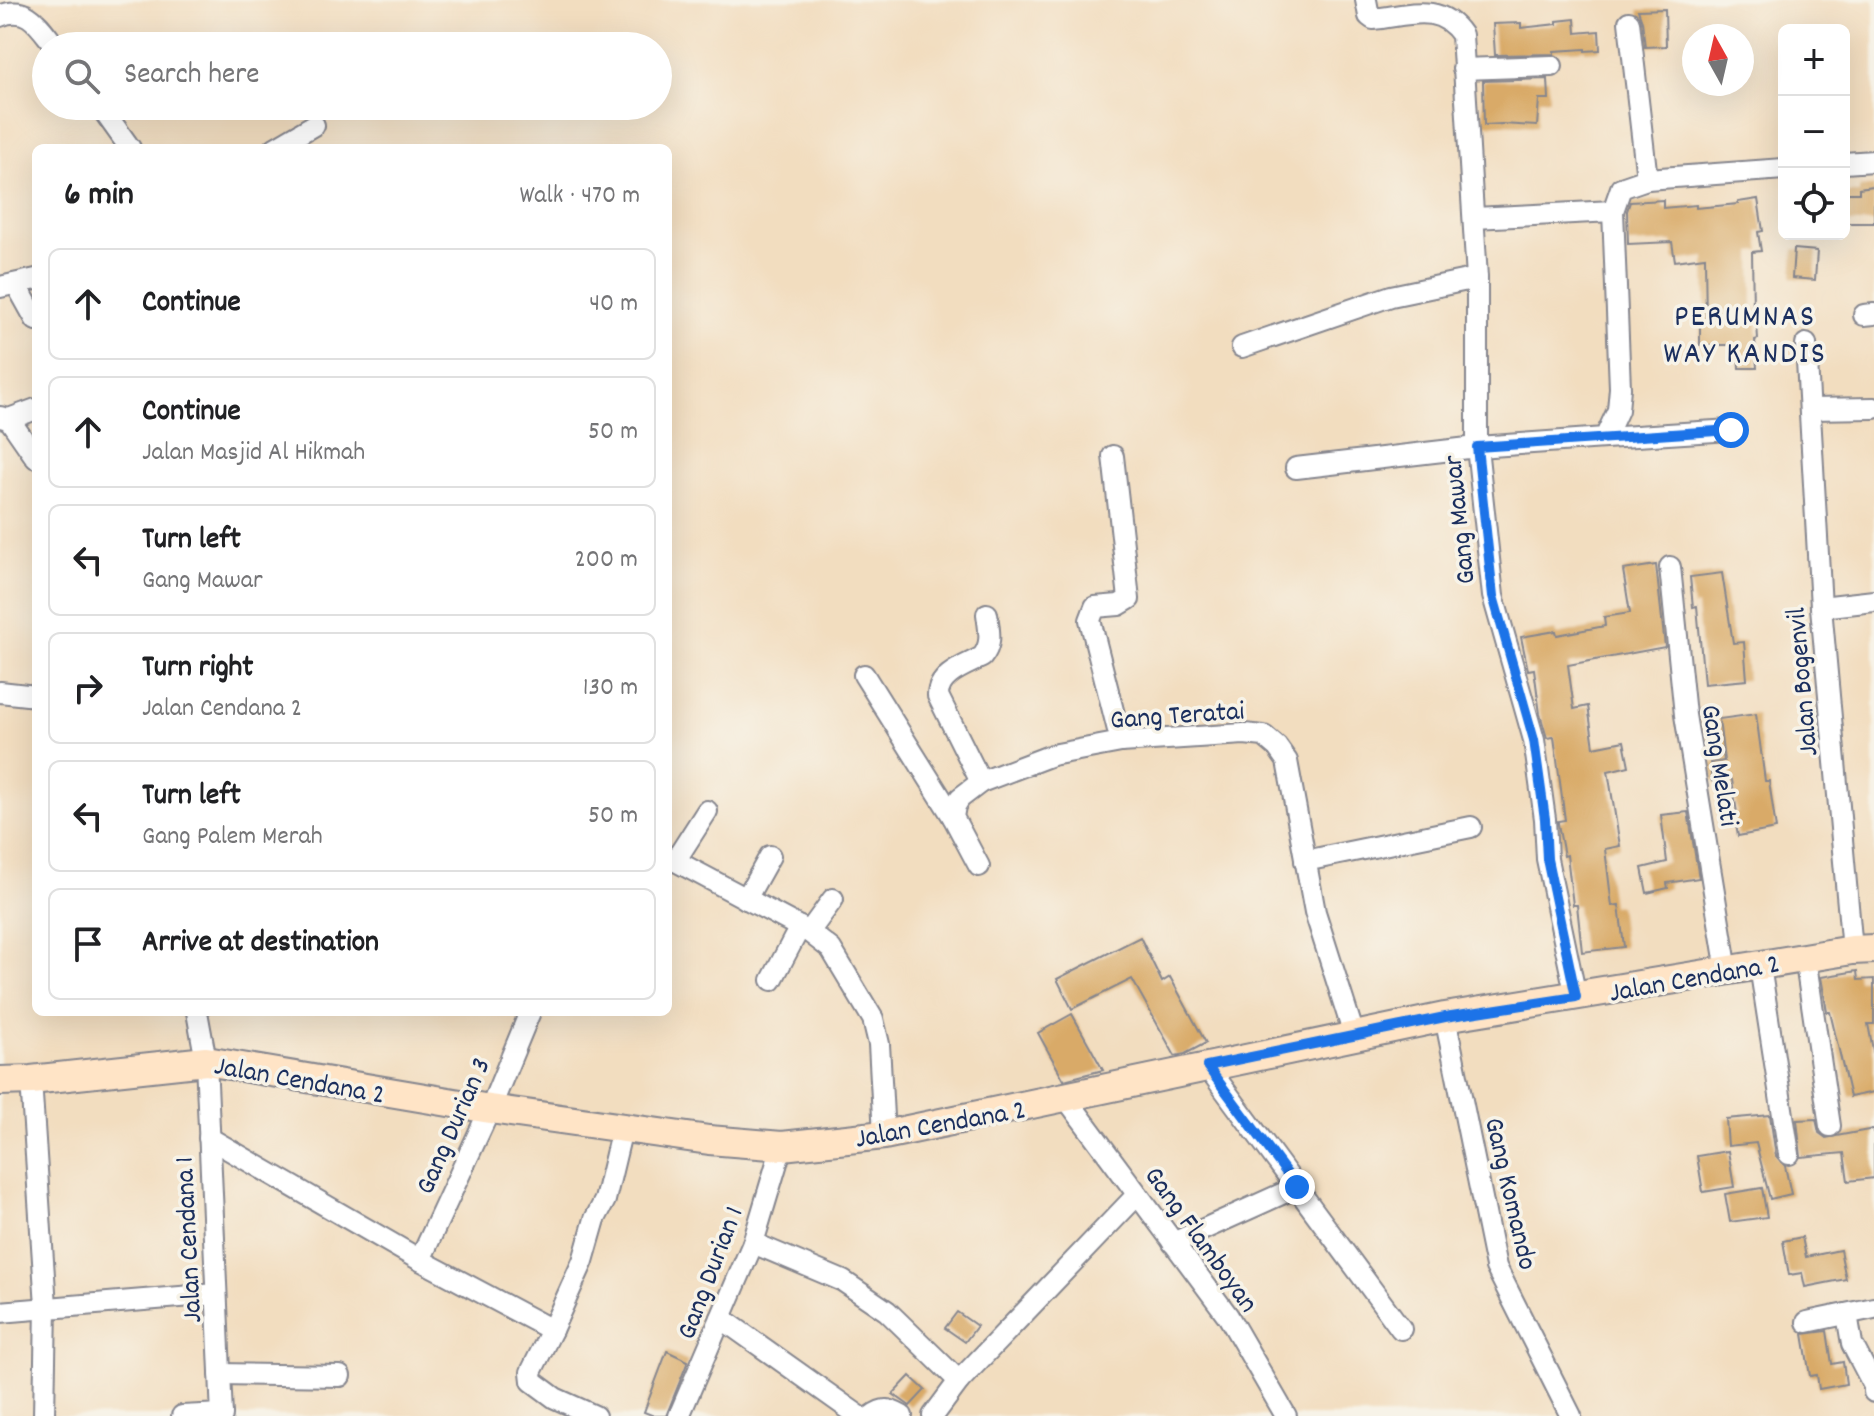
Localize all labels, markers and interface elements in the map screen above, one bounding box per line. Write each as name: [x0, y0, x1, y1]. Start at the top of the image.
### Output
north arrow: [1682, 24, 1754, 96]
map controls: [1778, 24, 1850, 240]
button: +: [1778, 24, 1850, 96]
search box: [32, 32, 672, 120]
icon: search: [60, 54, 104, 98]
text: Search here: [124, 55, 260, 98]
button: −: [1778, 96, 1850, 168]
button: locate: [1778, 168, 1850, 240]
text: 6 min: [64, 172, 134, 221]
text: Walk · 470 m: [519, 178, 640, 215]
icon: ahead: [66, 282, 110, 326]
text: Continue: [142, 283, 241, 326]
text: 40 m: [589, 286, 638, 323]
district label: PERUMNAS WAY KANDIS: [1663, 296, 1827, 379]
text: Continue: [142, 392, 241, 435]
icon: ahead: [66, 410, 110, 454]
route start: [1713, 412, 1749, 448]
text: 50 m: [588, 414, 638, 451]
text: Jalan Masjid Al Hikmah: [142, 435, 365, 472]
street label: Gang Mawar: [1435, 452, 1489, 586]
text: Turn left: [142, 520, 241, 563]
icon: left: [66, 538, 110, 582]
text: 200 m: [574, 542, 638, 579]
text: Gang Mawar: [142, 563, 263, 600]
street label: Jalan Bogenvil: [1779, 605, 1831, 758]
text: Turn right: [142, 648, 253, 691]
icon: right: [66, 666, 110, 710]
text: 130 m: [583, 670, 638, 707]
text: Jalan Cendana 2: [142, 691, 302, 728]
street label: Gang Teratai: [1109, 693, 1246, 743]
street label: Gang Melati: [1688, 702, 1746, 830]
text: Turn left: [142, 776, 241, 819]
icon: left: [66, 794, 110, 838]
text: 50 m: [588, 798, 638, 835]
text: Gang Palem Merah: [142, 819, 323, 856]
icon: arrive: [66, 922, 110, 966]
text: Arrive at destination: [142, 923, 379, 966]
street label: Jalan Cendana 2: [1606, 946, 1783, 1016]
street label: Jalan Cendana 2: [211, 1048, 388, 1118]
street label: Gang Durian 3: [408, 1052, 503, 1202]
street label: Jalan Cendana 2: [852, 1092, 1029, 1162]
street label: Gang Komando: [1471, 1114, 1545, 1274]
street label: Jalan Cendana 1: [167, 1156, 215, 1324]
street label: Gang Flamboyan: [1132, 1159, 1266, 1322]
route end: [1279, 1169, 1315, 1205]
street label: Gang Durian 1: [669, 1201, 756, 1346]

